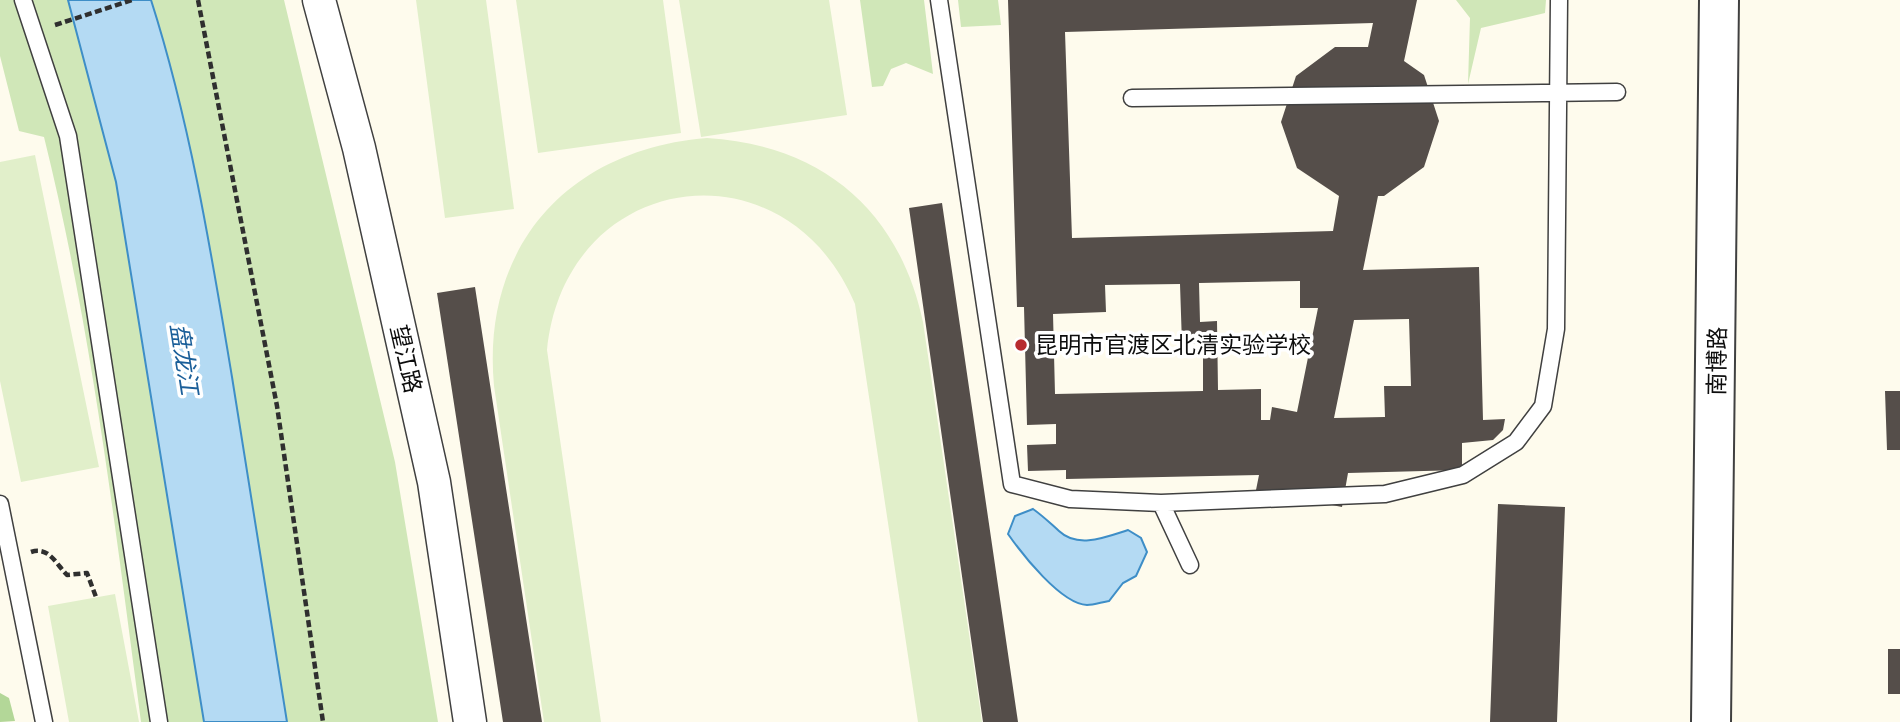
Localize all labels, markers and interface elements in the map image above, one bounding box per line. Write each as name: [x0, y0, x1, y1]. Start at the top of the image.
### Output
water label: 盘龙江: [165, 321, 208, 400]
street label: 望江路: [385, 322, 430, 396]
street label: 南博路: [1699, 326, 1732, 396]
place label: 昆明市官渡区北清实验学校: [1035, 328, 1311, 359]
marker: 昆明市官渡区北清实验学校: [1013, 337, 1029, 353]

